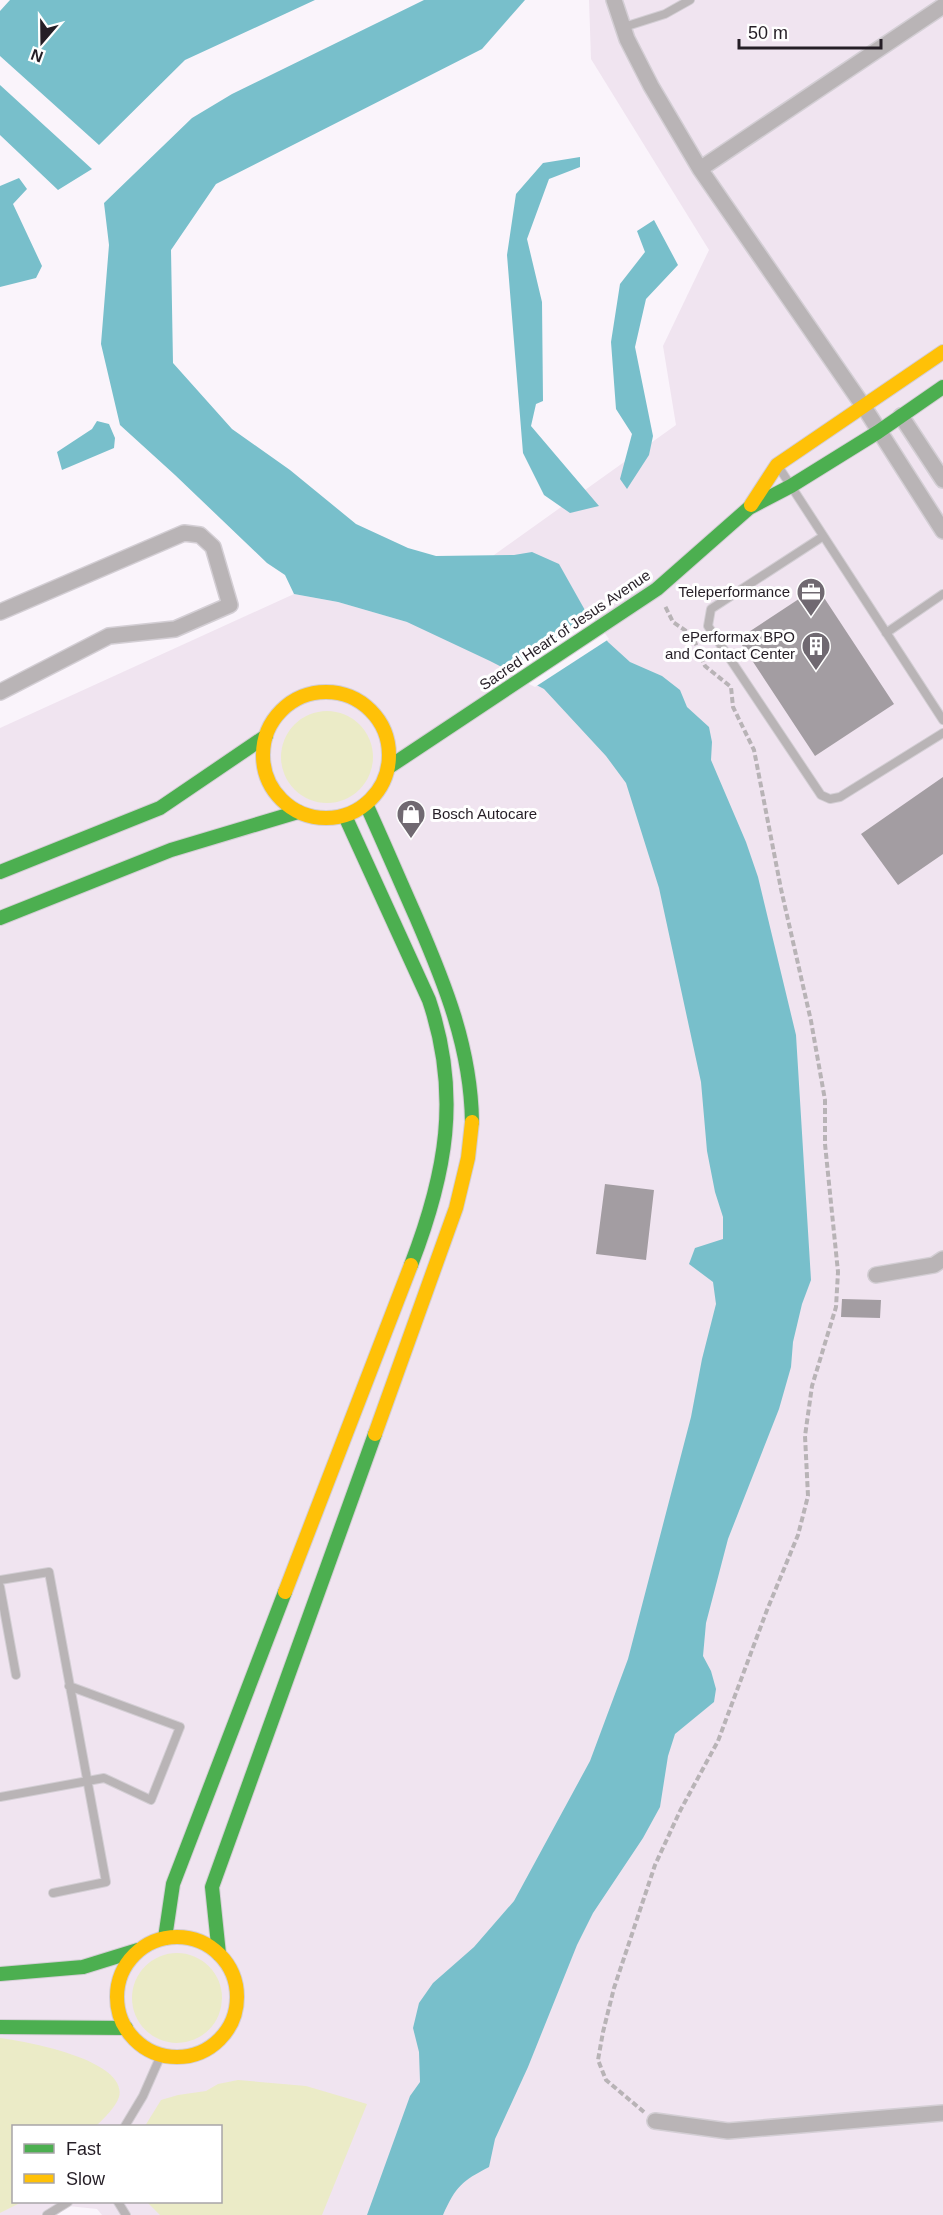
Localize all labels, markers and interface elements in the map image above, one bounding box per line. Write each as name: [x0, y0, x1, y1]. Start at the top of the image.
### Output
north arrow: [12, 12, 72, 72]
scale bar: [739, 12, 882, 50]
text: 50 m: [748, 23, 788, 43]
text: N: [29, 46, 45, 66]
street label: Sacred Heart of Jesus Avenue: [476, 566, 653, 693]
office icon: Teleperformance: [795, 576, 827, 618]
place label: Teleperformance: [678, 583, 790, 600]
place label: ePerformax BPO and Contact Center: [665, 628, 795, 662]
building icon: ePerformax BPO and Contact Center: [800, 630, 832, 672]
shop icon: Bosch Autocare: [395, 798, 427, 840]
place label: Bosch Autocare: [432, 805, 537, 822]
legend: [12, 2125, 222, 2203]
text: Fast: [66, 2139, 101, 2159]
text: Slow: [66, 2169, 106, 2189]

